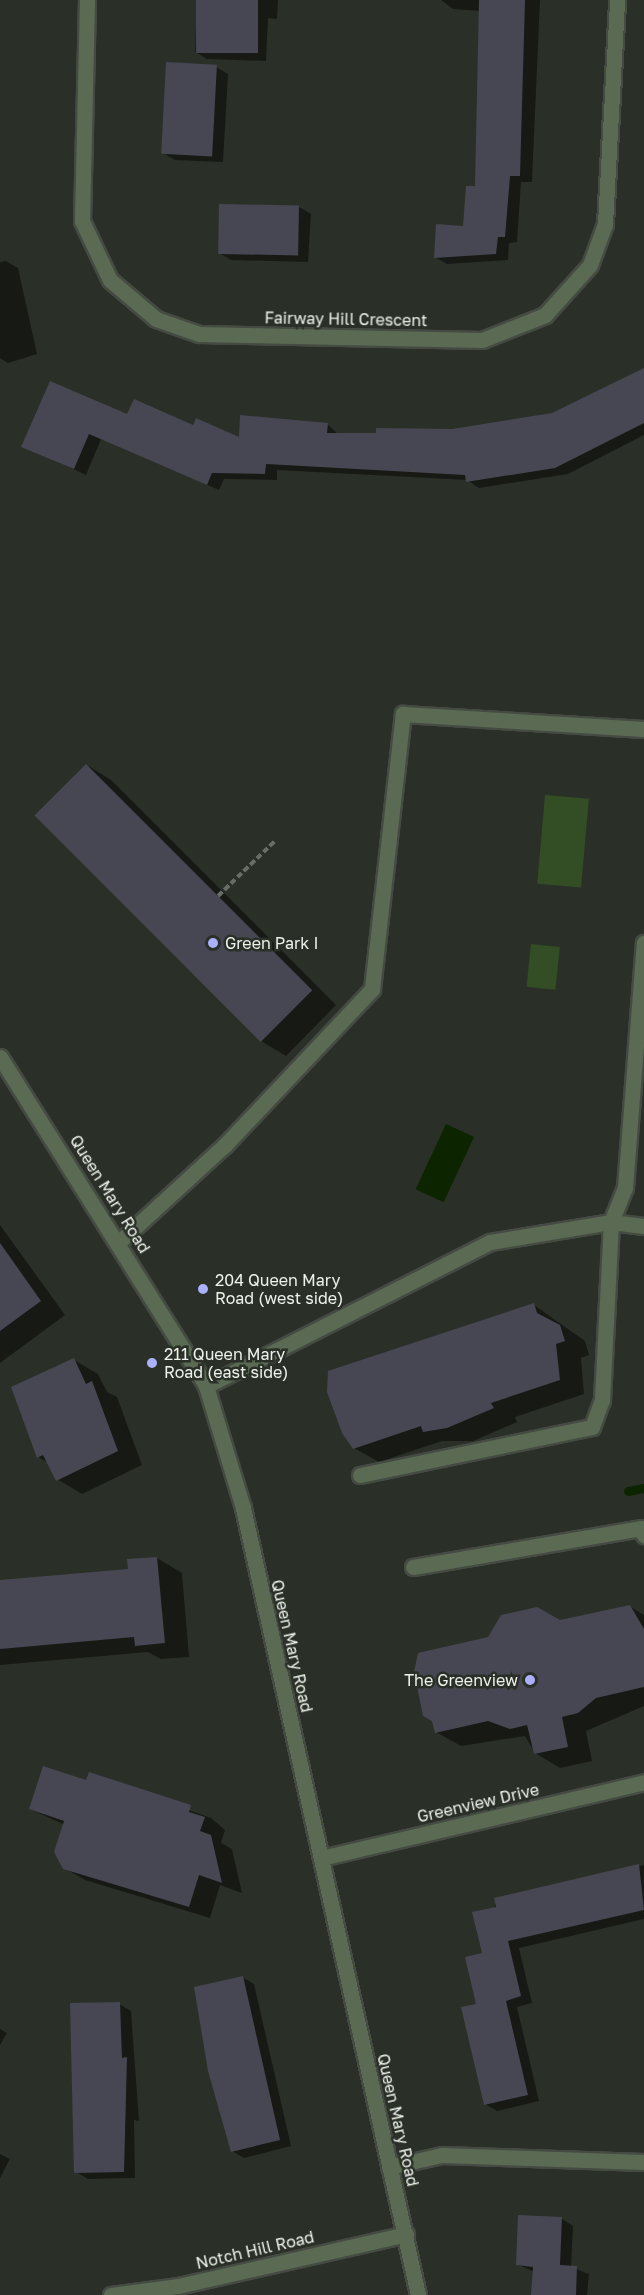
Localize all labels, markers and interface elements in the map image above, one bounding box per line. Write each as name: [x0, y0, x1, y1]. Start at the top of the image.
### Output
street label: Fairway Hill Crescent: [264, 308, 428, 330]
place label: Green Park I: [225, 933, 318, 953]
marker: Green Park I: [206, 936, 220, 950]
street label: Queen Mary Road: [66, 1131, 154, 1257]
place label: 204 Queen Mary Road (west side): [215, 1270, 343, 1308]
marker: 204 Queen Mary Road (west side): [196, 1282, 210, 1296]
place label: 211 Queen Mary Road (east side): [164, 1344, 288, 1382]
marker: 211 Queen Mary Road (east side): [145, 1356, 159, 1370]
street label: Queen Mary Road: [267, 1578, 317, 1714]
place label: The Greenview: [404, 1670, 518, 1690]
marker: The Greenview: [523, 1673, 537, 1687]
street label: Greenview Drive: [415, 1780, 541, 1826]
street label: Queen Mary Road: [373, 2052, 423, 2188]
street label: Notch Hill Road: [194, 2227, 316, 2273]

